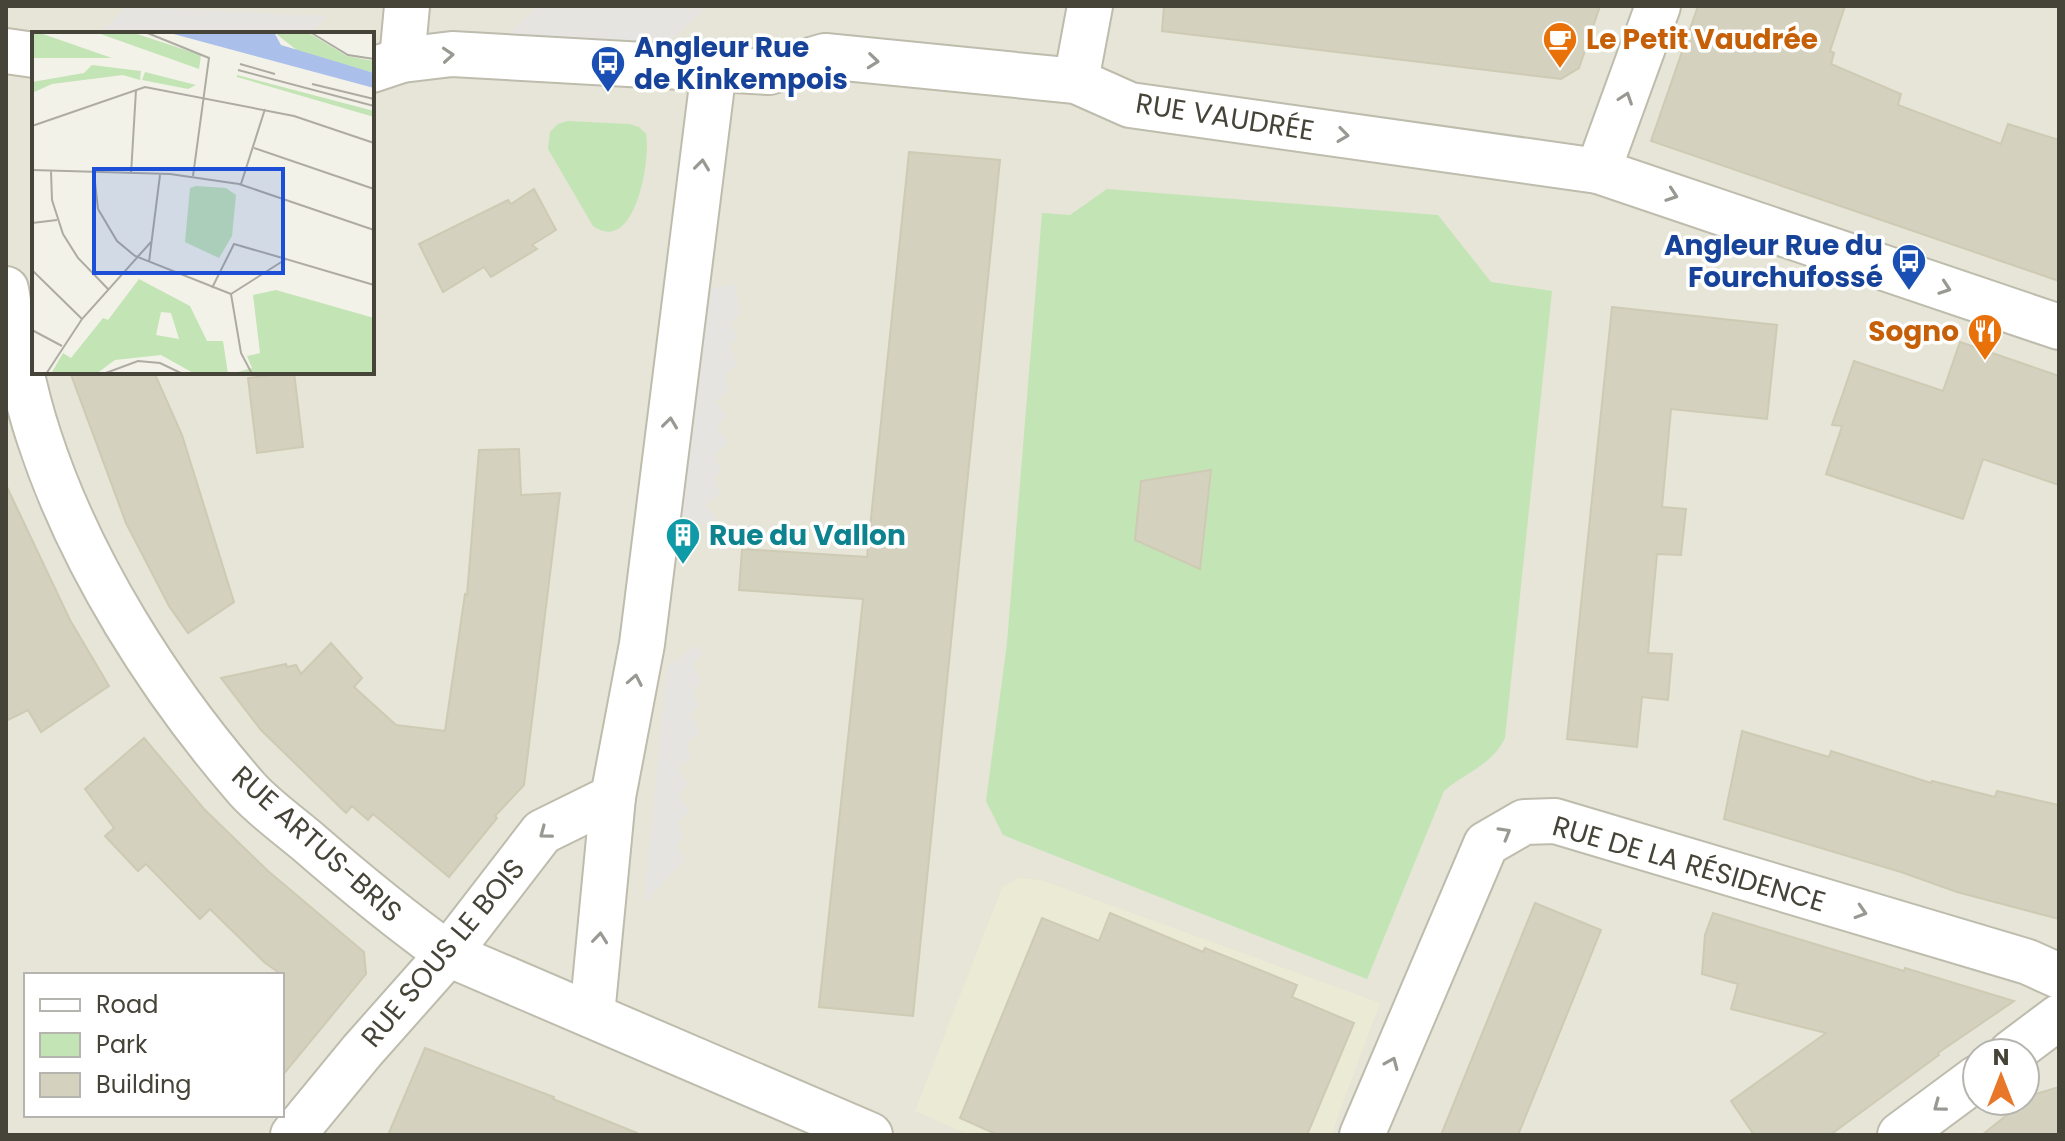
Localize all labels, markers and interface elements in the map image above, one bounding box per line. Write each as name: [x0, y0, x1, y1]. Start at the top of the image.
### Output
cafe icon: Le Petit Vaudrée: [1541, 20, 1579, 70]
place label: Le Petit Vaudrée: [1586, 20, 1818, 59]
place label: Angleur Rue de Kinkempois: [634, 28, 848, 99]
inset map: [32, 32, 374, 374]
bus stop icon: Angleur Rue de Kinkempois: [589, 44, 627, 94]
one-way arrow: [442, 47, 455, 64]
one-way arrow: [867, 52, 880, 69]
street label: RUE VAUDRÉE: [1133, 84, 1317, 150]
one-way arrow: [1616, 92, 1632, 106]
one-way arrow: [1336, 126, 1350, 143]
one-way arrow: [693, 158, 710, 171]
one-way arrow: [1664, 185, 1678, 201]
place label: Angleur Rue du Fourchufossé: [1664, 226, 1883, 297]
bus stop icon: Angleur Rue du Fourchufossé: [1890, 242, 1928, 292]
one-way arrow: [1937, 279, 1951, 295]
place label: Sogno: [1868, 312, 1959, 351]
restaurant icon: Sogno: [1966, 312, 2004, 362]
one-way arrow: [661, 416, 678, 429]
building icon: Rue du Vallon: [664, 516, 702, 566]
place label: Rue du Vallon: [709, 516, 906, 555]
one-way arrow: [626, 673, 643, 687]
street label: RUE ARTUS-BRIS: [223, 757, 411, 931]
street label: RUE DE LA RÉSIDENCE: [1548, 806, 1830, 922]
one-way arrow: [539, 824, 554, 838]
one-way arrow: [1496, 827, 1511, 843]
street label: RUE SOUS LE BOIS: [352, 850, 534, 1056]
one-way arrow: [1853, 903, 1867, 919]
one-way arrow: [591, 931, 608, 944]
legend: [24, 973, 284, 1117]
text: Road: [96, 988, 158, 1021]
text: Park: [96, 1028, 148, 1061]
north arrow: [1961, 1037, 2041, 1117]
text: N: [1993, 1042, 2009, 1073]
one-way arrow: [1383, 1057, 1399, 1071]
text: Building: [96, 1068, 192, 1101]
one-way arrow: [1933, 1097, 1947, 1111]

